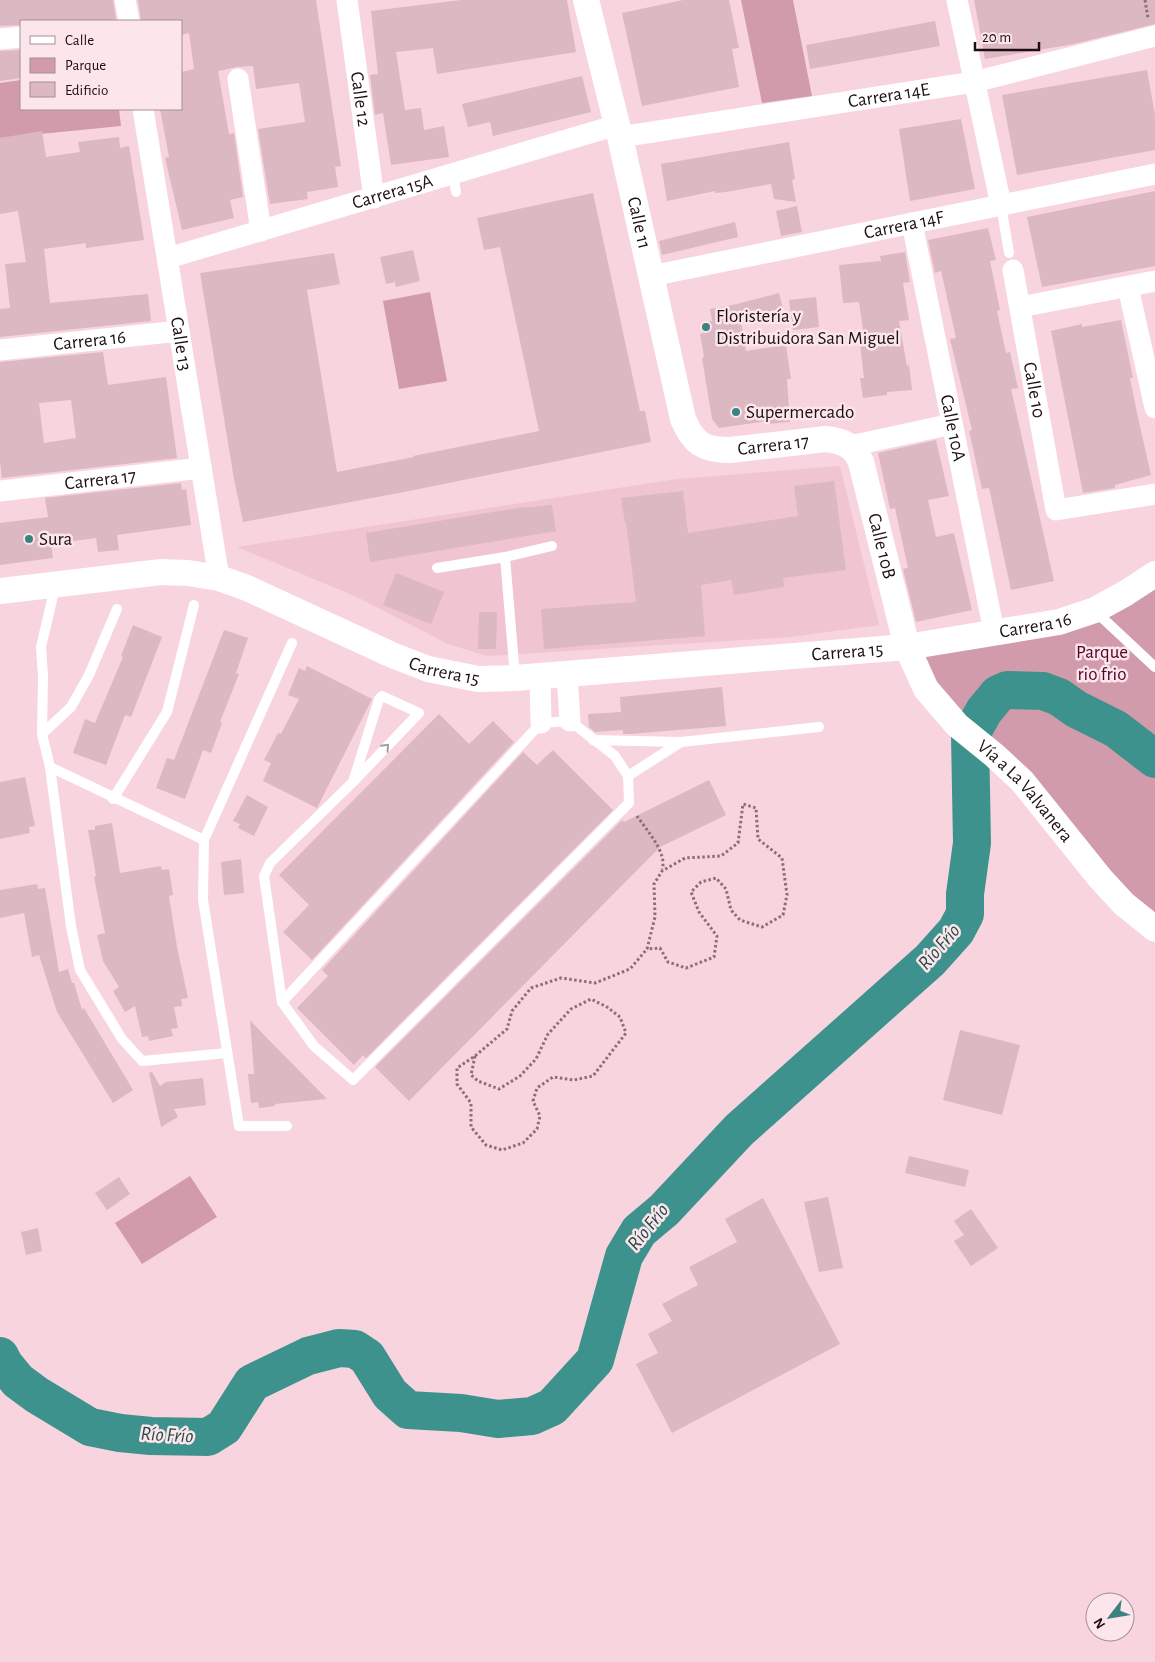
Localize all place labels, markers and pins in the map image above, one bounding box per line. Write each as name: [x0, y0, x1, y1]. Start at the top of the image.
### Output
place label: Floristería y Distribuidora San Miguel: [716, 307, 900, 348]
marker: Floristería y Distribuidora San Miguel: [700, 321, 712, 333]
place label: Supermercado: [746, 403, 854, 422]
marker: Supermercado: [730, 406, 742, 418]
place label: Sura: [39, 530, 72, 549]
marker: Sura: [23, 533, 35, 545]

